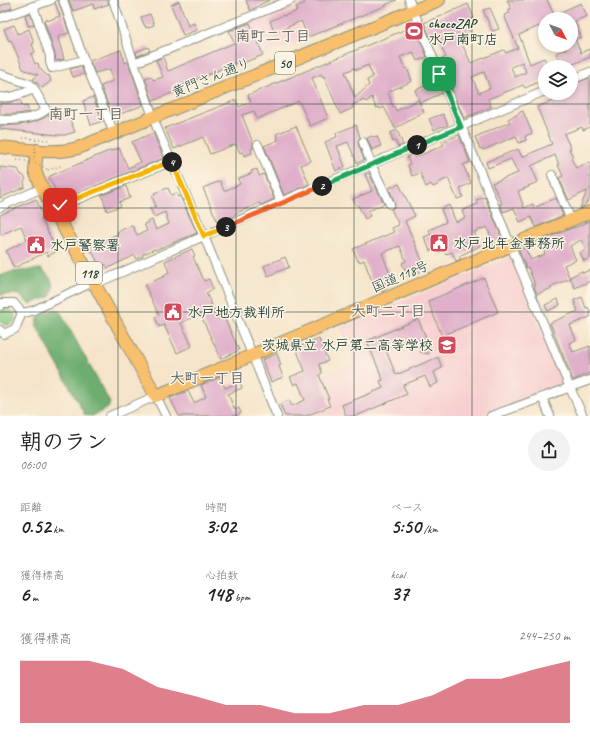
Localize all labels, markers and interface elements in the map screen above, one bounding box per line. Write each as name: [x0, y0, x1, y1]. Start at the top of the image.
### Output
north arrow: [538, 12, 578, 52]
map controls: [538, 12, 578, 100]
place label: chocoZAP 水戸南町店: [428, 15, 498, 48]
sports icon: chocoZAP 水戸南町店: [403, 20, 425, 42]
district label: 南町二丁目: [235, 27, 311, 46]
road number: 50: [275, 52, 295, 74]
street label: 黄門さん通り: [169, 54, 253, 101]
pin: [422, 57, 456, 91]
button: layers: [538, 60, 578, 100]
icon: arrive: [428, 63, 450, 85]
district label: 南町一丁目: [48, 105, 124, 124]
pin: 1: [407, 135, 427, 155]
text: 1: [415, 138, 419, 152]
pin: 4: [162, 152, 182, 172]
text: 4: [170, 155, 174, 169]
pin: 2: [312, 176, 332, 196]
text: 2: [320, 179, 324, 193]
pin: [43, 188, 77, 222]
icon: check: [49, 194, 71, 216]
pin: 3: [216, 217, 236, 237]
text: 3: [224, 220, 228, 234]
public building icon: 水戸北年金事務所: [428, 232, 450, 254]
public building icon: 水戸警察署: [25, 234, 47, 256]
place label: 水戸北年金事務所: [453, 235, 565, 252]
place label: 水戸警察署: [50, 237, 120, 254]
street label: 国道118号: [369, 257, 432, 296]
road number: 118: [76, 262, 102, 284]
public building icon: 水戸地方裁判所: [162, 301, 184, 323]
district label: 大町二丁目: [350, 302, 426, 321]
place label: 水戸地方裁判所: [187, 304, 285, 321]
school or university icon: 茨城県立 水戸第二高等学校: [436, 334, 458, 356]
place label: 茨城県立 水戸第二高等学校: [262, 337, 433, 354]
district label: 大町一丁目: [169, 369, 245, 388]
text: 朝のラン: [20, 428, 108, 456]
button: share: [528, 429, 570, 471]
text: 06:00: [20, 457, 46, 473]
text: 距離: [20, 500, 42, 514]
text: 時間: [205, 500, 227, 514]
text: ペース: [391, 500, 423, 514]
text: 0.52: [20, 514, 51, 539]
text: 3:02: [205, 514, 236, 539]
text: 5:50: [391, 514, 421, 539]
text: km: [51, 522, 64, 536]
text: /km: [421, 522, 438, 536]
text: kcal: [391, 567, 405, 581]
text: 獲得標高: [20, 568, 64, 582]
text: 心拍数: [205, 568, 238, 582]
text: 37: [391, 581, 409, 606]
text: 6: [20, 582, 29, 607]
text: 148: [205, 582, 232, 607]
text: m: [29, 590, 38, 604]
text: bpm: [232, 590, 250, 604]
text: 244–250 m: [519, 628, 570, 644]
text: 獲得標高: [20, 631, 72, 647]

